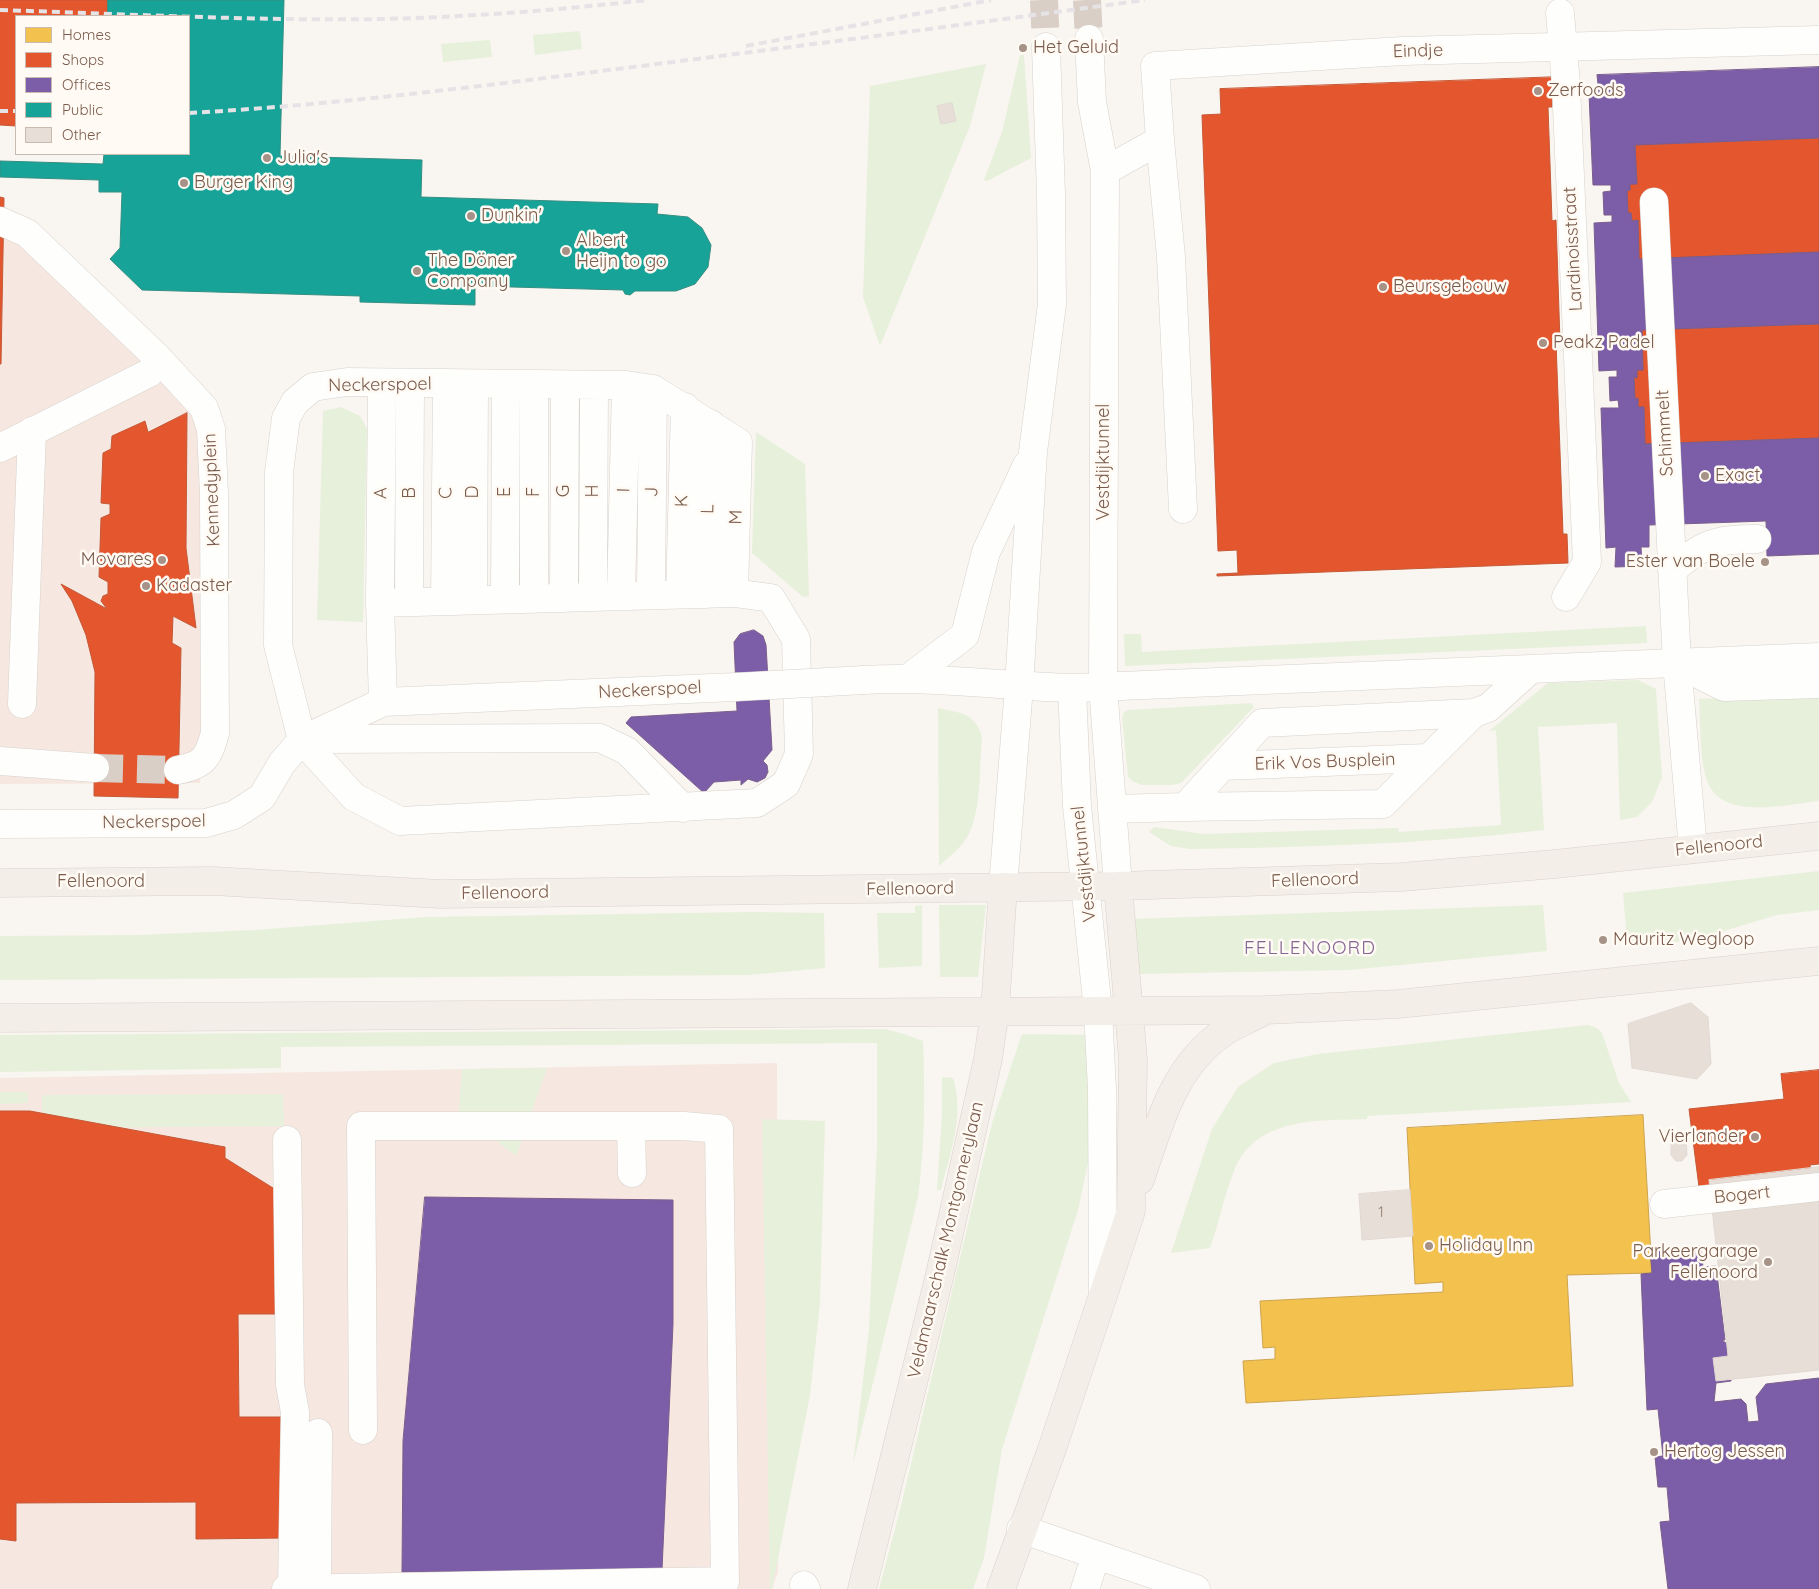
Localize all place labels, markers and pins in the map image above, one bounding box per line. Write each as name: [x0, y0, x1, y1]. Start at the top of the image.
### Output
place label: Het Geluid: [1033, 37, 1119, 59]
marker: Het Geluid: [1017, 42, 1029, 54]
place label: Zerfoods: [1548, 80, 1624, 102]
marker: Zerfoods: [1532, 85, 1544, 97]
place label: Julia's: [277, 147, 328, 169]
marker: Julia's: [261, 152, 273, 164]
place label: Burger King: [194, 172, 293, 194]
marker: Burger King: [178, 177, 190, 189]
place label: Dunkin': [481, 205, 542, 227]
marker: Dunkin': [465, 210, 477, 222]
place label: Albert Heijn to go: [576, 230, 667, 272]
marker: Albert Heijn to go: [560, 245, 572, 257]
place label: The Döner Company: [427, 250, 514, 292]
marker: The Döner Company: [411, 265, 423, 277]
place label: Beursgebouw: [1393, 276, 1507, 298]
marker: Beursgebouw: [1377, 281, 1389, 293]
place label: Peakz Padel: [1553, 332, 1655, 354]
marker: Peakz Padel: [1537, 337, 1549, 349]
place label: Exact: [1715, 465, 1760, 487]
marker: Exact: [1699, 470, 1711, 482]
place label: Movares: [81, 549, 152, 571]
place label: Ester van Boele: [1626, 551, 1755, 573]
marker: Movares: [156, 554, 168, 566]
marker: Ester van Boele: [1759, 556, 1771, 568]
place label: Kadaster: [156, 575, 232, 597]
marker: Kadaster: [140, 580, 152, 592]
place label: Mauritz Wegloop: [1613, 929, 1754, 951]
marker: Mauritz Wegloop: [1597, 934, 1609, 946]
place label: Vierlander: [1659, 1126, 1745, 1148]
marker: Vierlander: [1749, 1131, 1761, 1143]
place label: Holiday Inn: [1439, 1235, 1533, 1257]
marker: Holiday Inn: [1423, 1240, 1435, 1252]
place label: Parkeergarage Fellenoord: [1633, 1241, 1758, 1284]
marker: Parkeergarage Fellenoord: [1762, 1256, 1774, 1268]
place label: Hertog Jessen: [1664, 1441, 1785, 1463]
marker: Hertog Jessen: [1648, 1446, 1660, 1458]

